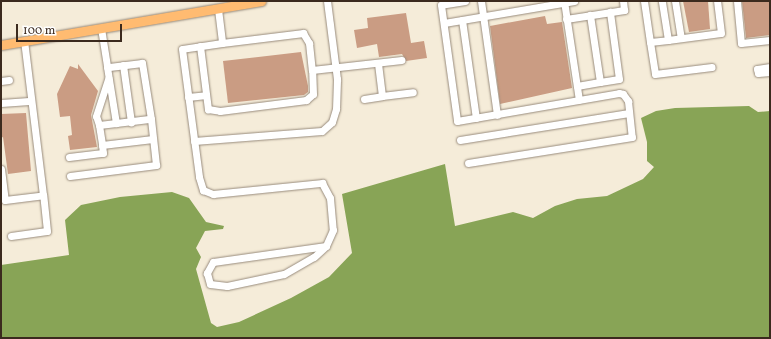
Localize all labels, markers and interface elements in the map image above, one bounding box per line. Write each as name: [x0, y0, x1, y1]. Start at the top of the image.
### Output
scale bar: [18, 16, 124, 42]
text: 100 m: [23, 23, 55, 39]

